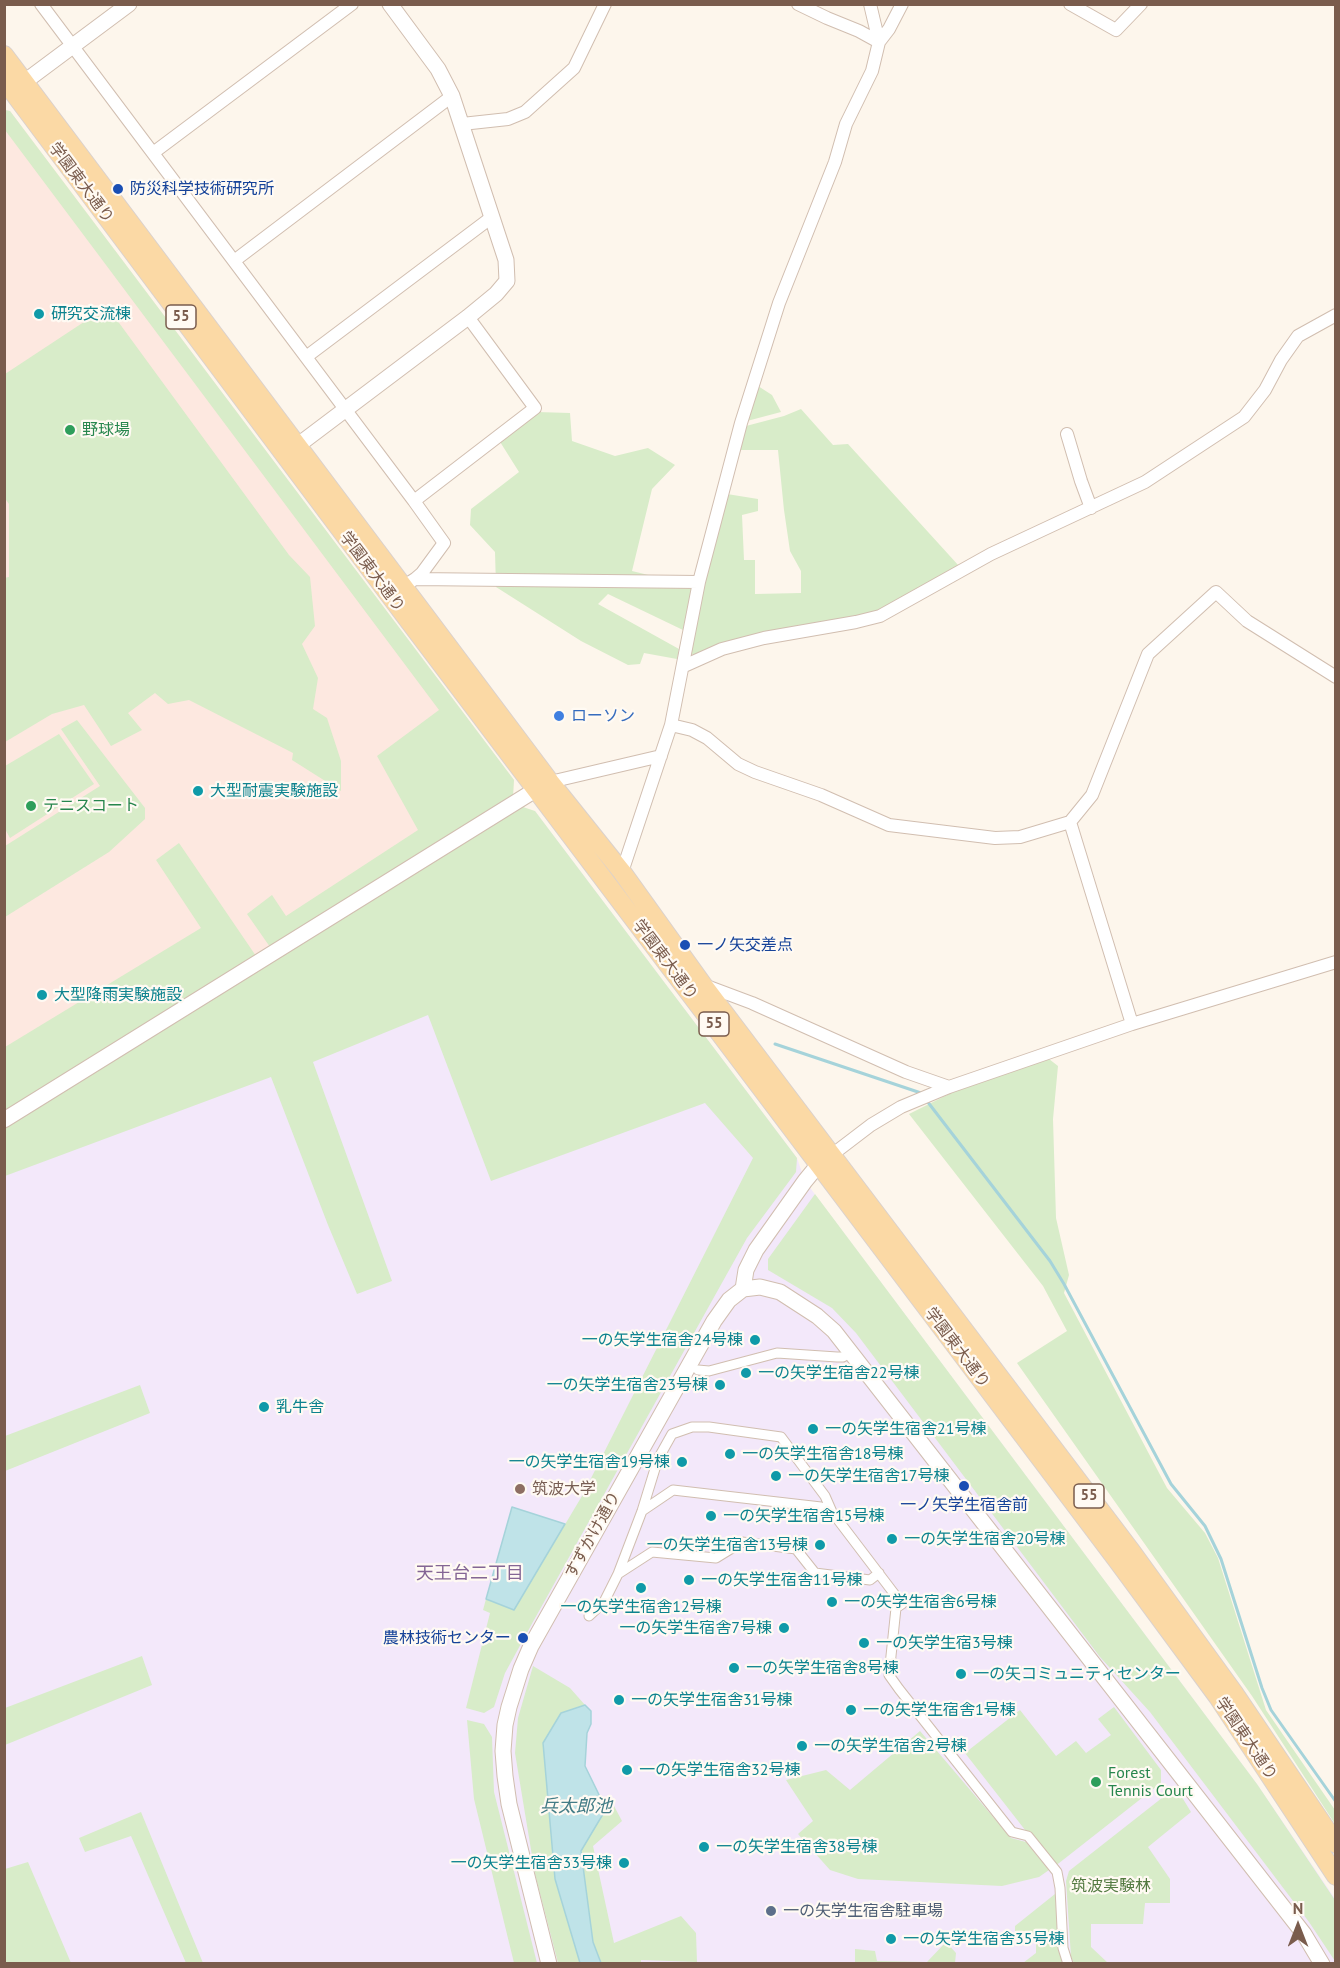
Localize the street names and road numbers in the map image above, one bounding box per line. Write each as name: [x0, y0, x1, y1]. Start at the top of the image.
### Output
street label: 学園東大通り: [44, 139, 118, 227]
road number: 55: [166, 305, 196, 329]
street label: 学園東大通り: [335, 528, 409, 616]
street label: 学園東大通り: [628, 916, 702, 1004]
road number: 55: [699, 1012, 729, 1036]
street label: 学園東大通り: [920, 1304, 994, 1392]
road number: 55: [1074, 1484, 1104, 1508]
street label: すずかけ通り: [561, 1488, 625, 1582]
street label: 学園東大通り: [1211, 1694, 1281, 1784]

